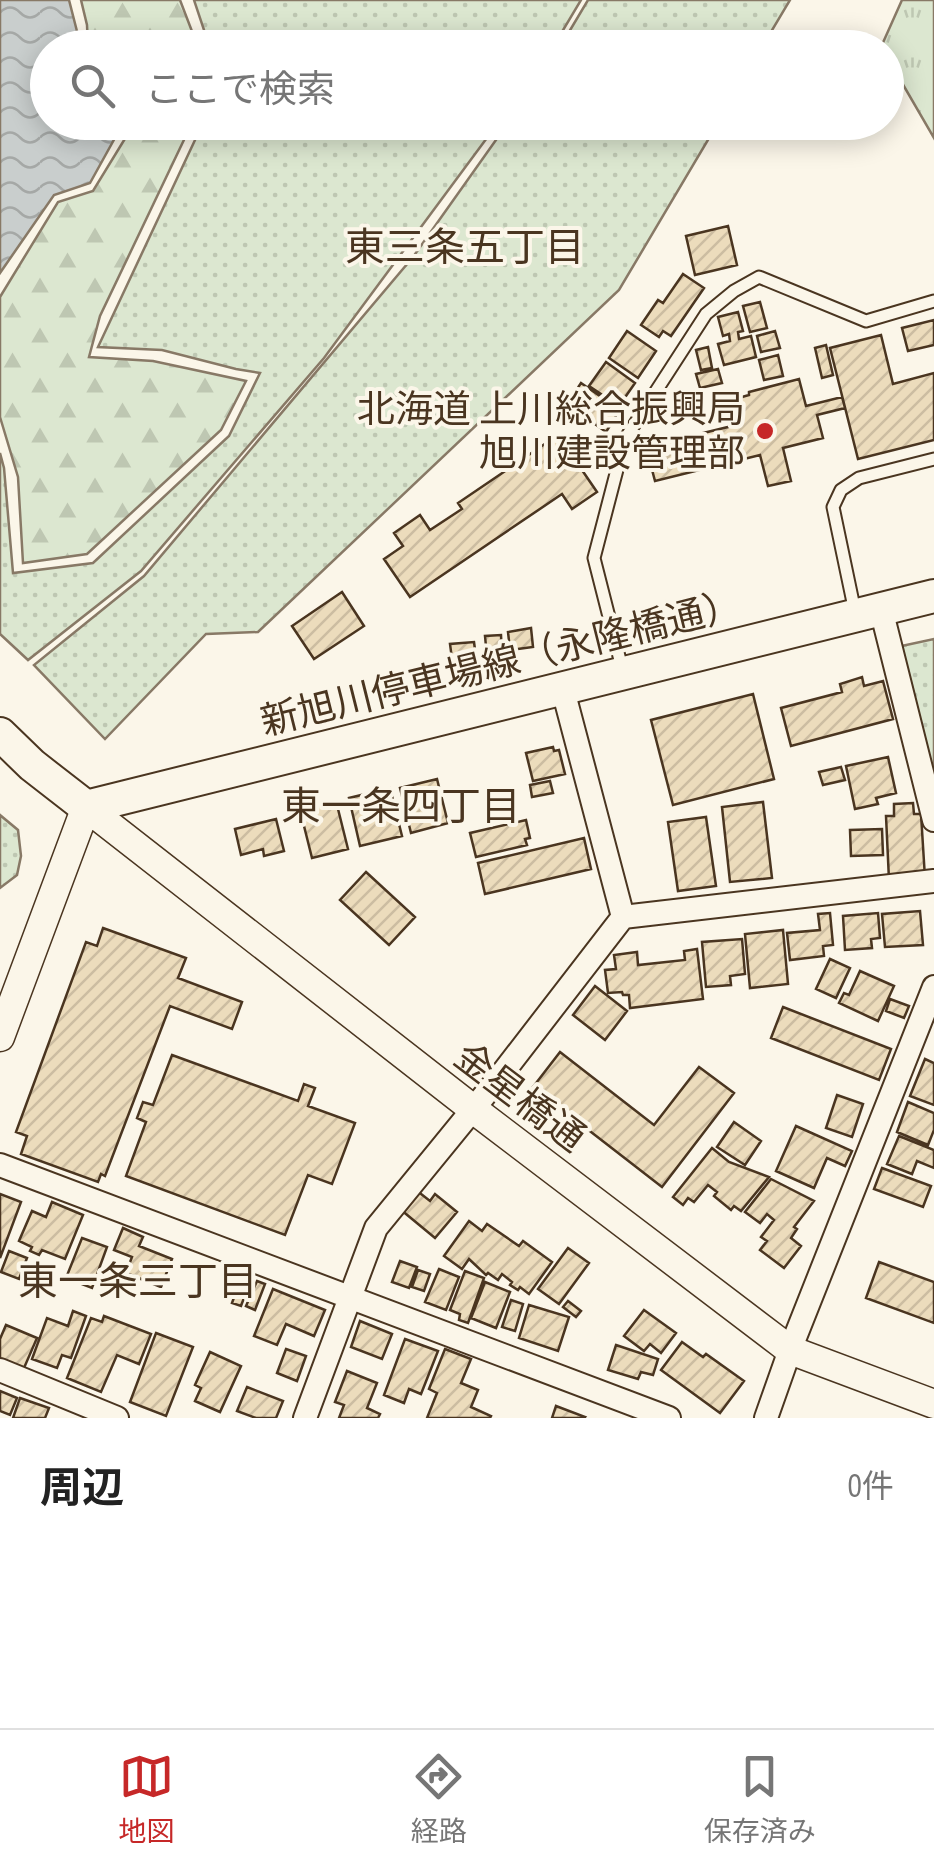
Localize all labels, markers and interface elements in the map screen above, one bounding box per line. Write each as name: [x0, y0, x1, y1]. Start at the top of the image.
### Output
search box: [30, 30, 904, 140]
icon: search: [65, 58, 120, 113]
text: ここで検索: [145, 63, 335, 112]
district label: 東三条五丁目: [345, 220, 585, 272]
place label: 北海道 上川総合振興局 旭川建設管理部: [357, 383, 745, 476]
marker: 北海道 上川総合振興局 旭川建設管理部: [754, 420, 776, 442]
street label: 新旭川停車場線（永隆橋通）: [255, 578, 746, 745]
district label: 東一条四丁目: [281, 779, 521, 831]
street label: 金星橋通: [445, 1030, 596, 1161]
district label: 東一条三丁目: [18, 1254, 258, 1306]
text: 周辺: [40, 1459, 124, 1514]
text: 0件: [848, 1464, 894, 1506]
tab: 地図: [118, 1749, 174, 1849]
tab: 経路: [411, 1749, 467, 1849]
tab: 保存済み: [704, 1749, 816, 1849]

